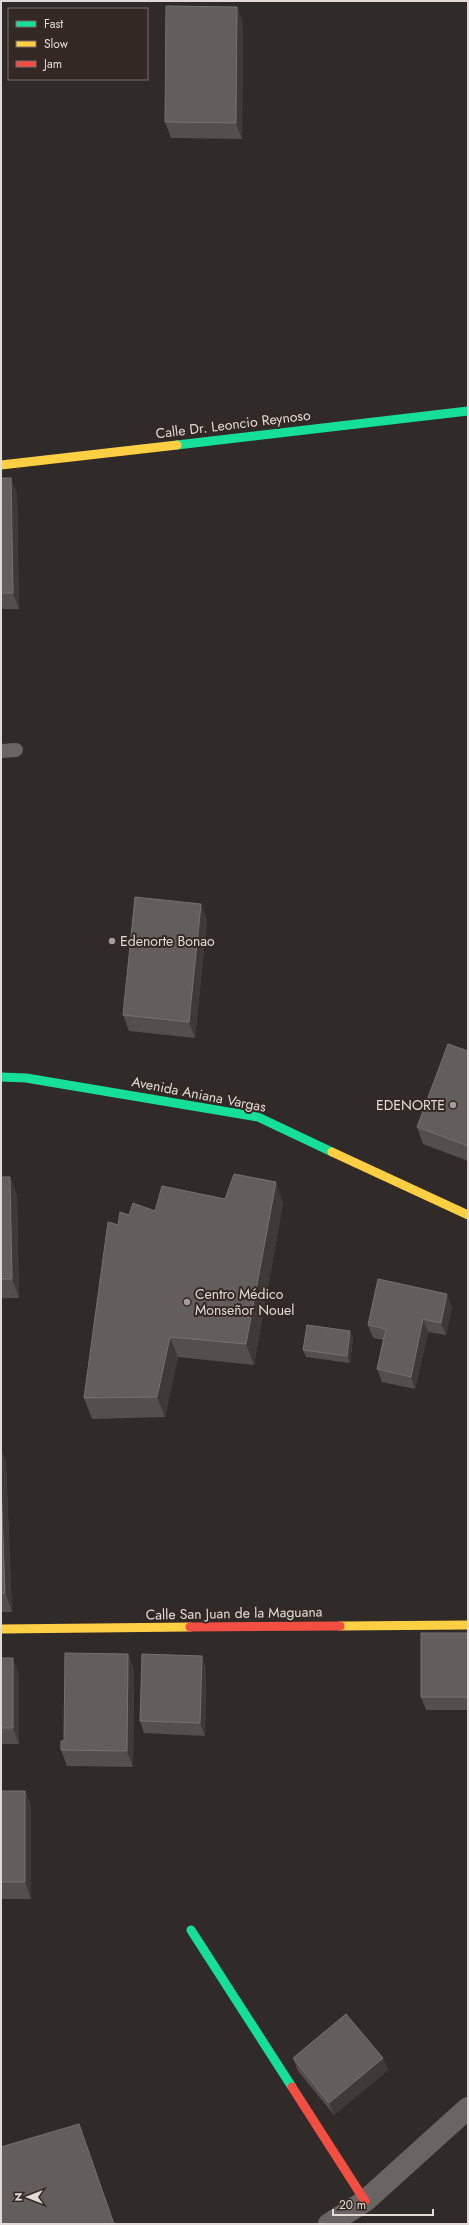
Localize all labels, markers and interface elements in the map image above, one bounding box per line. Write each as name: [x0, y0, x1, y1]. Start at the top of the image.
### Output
legend: [8, 8, 148, 80]
text: Fast: [44, 15, 63, 33]
text: Slow: [44, 35, 69, 53]
text: Jam: [42, 55, 62, 73]
street label: Calle Dr. Leoncio Reynoso: [154, 405, 312, 443]
place label: Edenorte Bonao: [120, 931, 215, 951]
marker: Edenorte Bonao: [107, 936, 117, 946]
street label: Avenida Aniana Vargas: [130, 1071, 268, 1117]
place label: EDENORTE: [376, 1095, 445, 1115]
marker: EDENORTE: [448, 1100, 458, 1110]
place label: Centro Médico Monseñor Nouel: [195, 1284, 294, 1320]
marker: Centro Médico Monseñor Nouel: [182, 1297, 192, 1307]
street label: Calle San Juan de la Maguana: [145, 1601, 323, 1625]
north arrow: [8, 2177, 48, 2217]
scale bar: [333, 2191, 433, 2217]
text: N: [10, 2193, 26, 2201]
text: 20 m: [339, 2196, 366, 2214]

